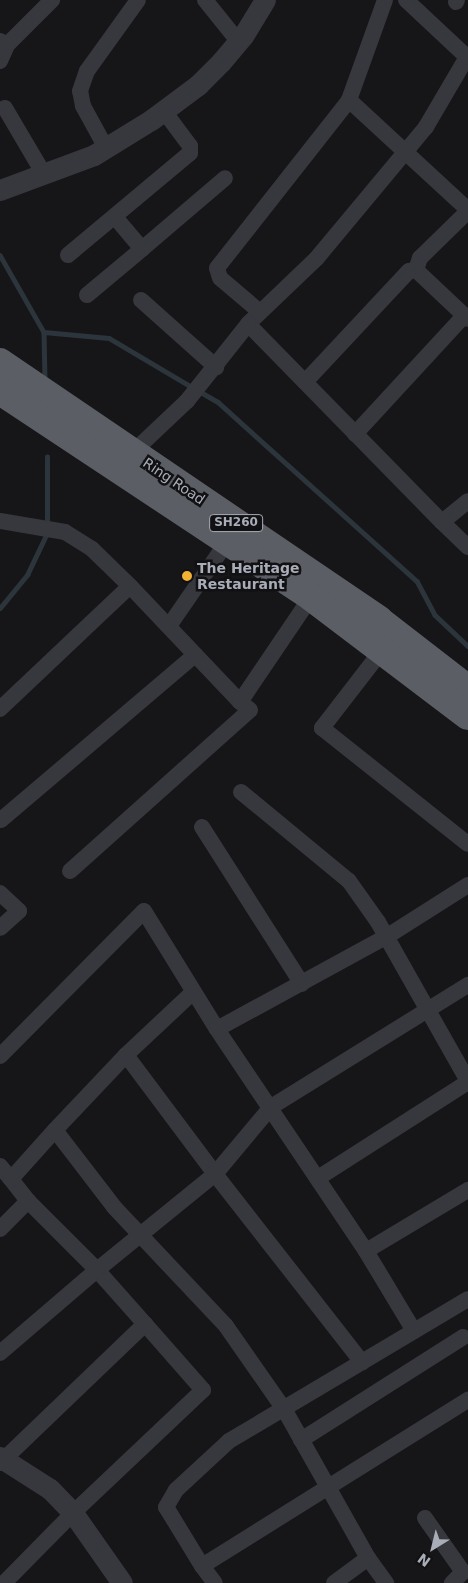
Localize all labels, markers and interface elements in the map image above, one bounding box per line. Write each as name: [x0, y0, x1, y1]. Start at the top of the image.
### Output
street label: Ring Road: [140, 454, 208, 508]
road number: SH260: [208, 514, 264, 532]
place label: The Heritage Restaurant: [197, 560, 299, 592]
marker: The Heritage Restaurant: [181, 570, 193, 582]
north arrow: [408, 1523, 458, 1573]
text: N: [415, 1550, 434, 1570]

